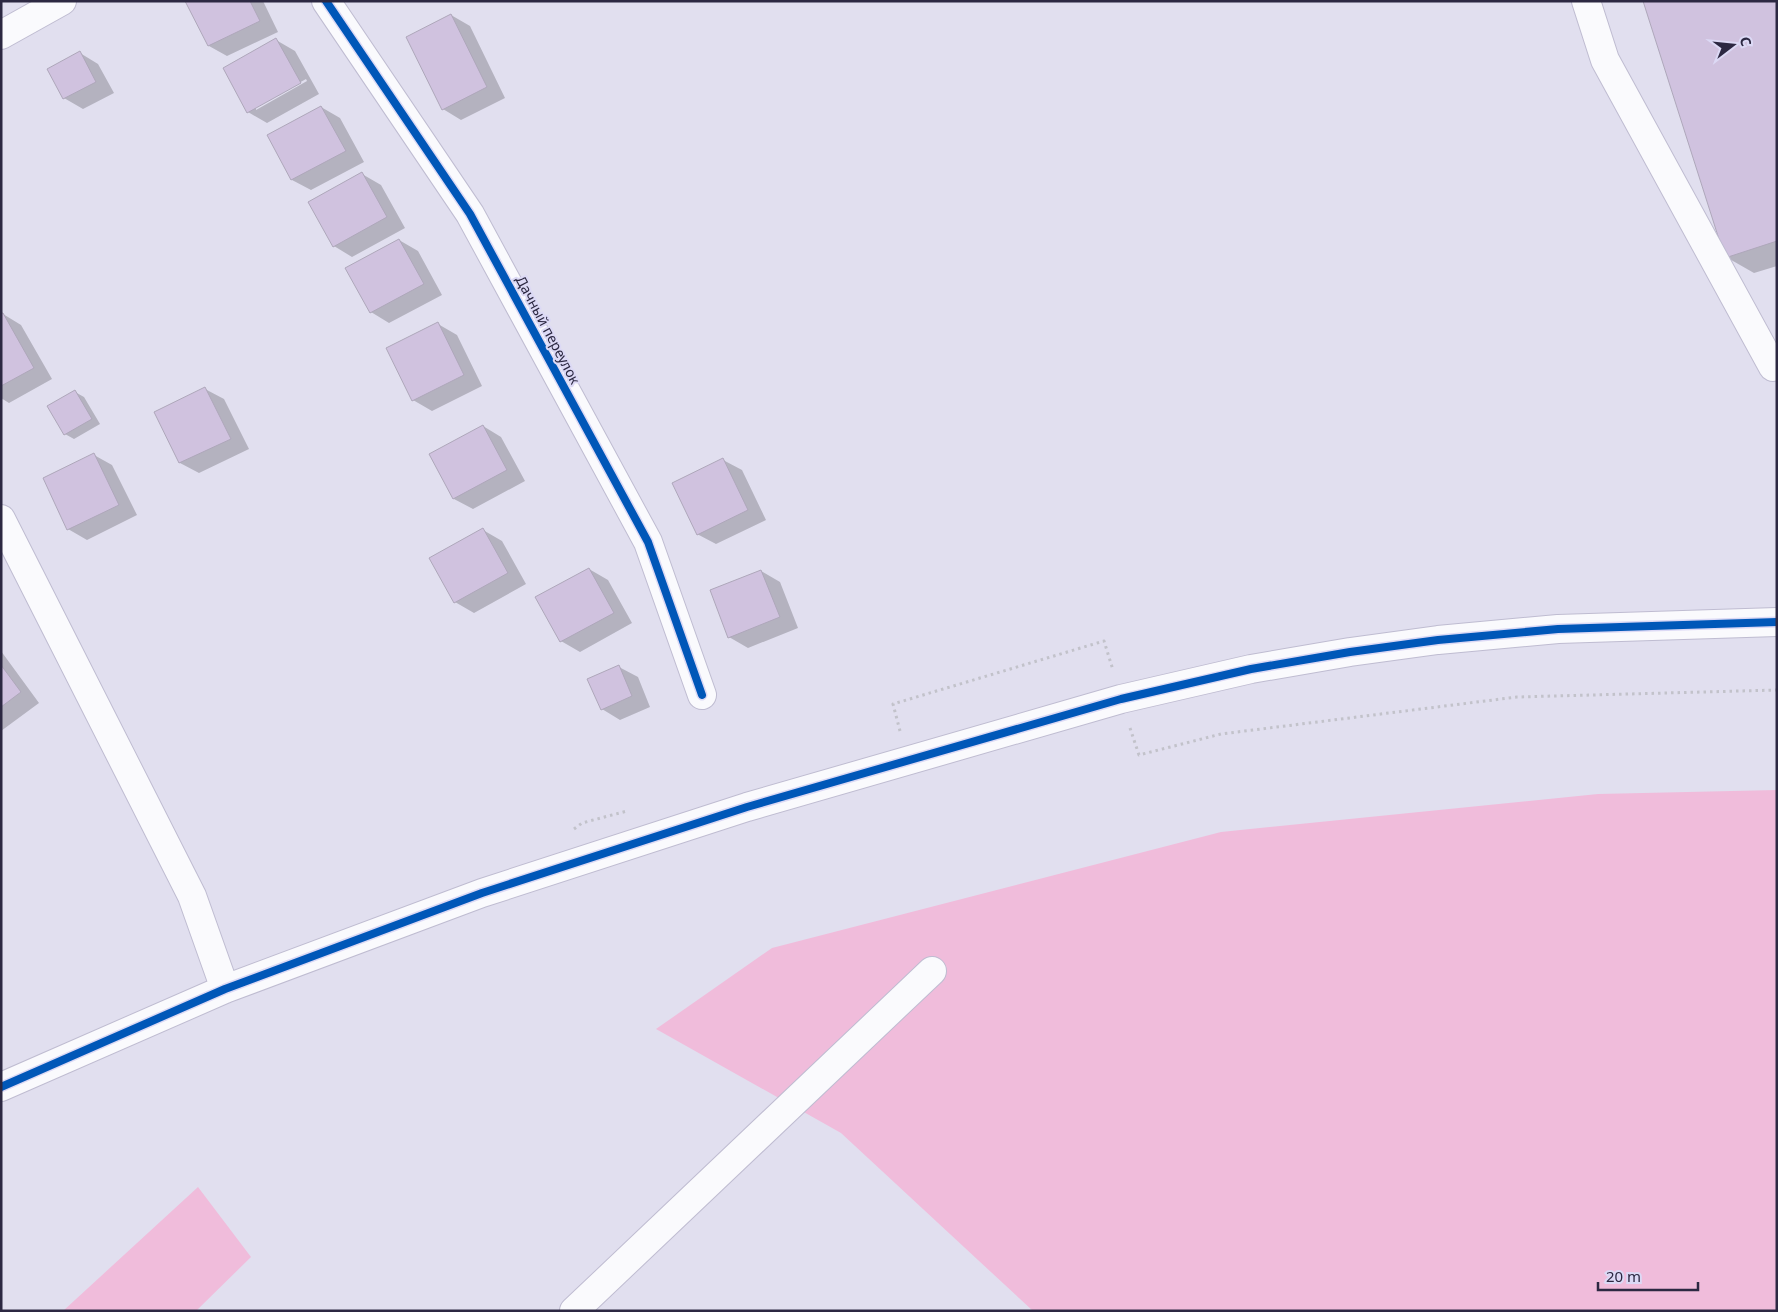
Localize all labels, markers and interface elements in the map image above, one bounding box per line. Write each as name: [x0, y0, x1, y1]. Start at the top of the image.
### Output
north arrow: [1708, 20, 1758, 70]
text: С: [1736, 34, 1756, 48]
street label: Дачный переулок: [512, 272, 585, 388]
scale bar: [1598, 1260, 1698, 1292]
text: 20 m: [1606, 1266, 1641, 1286]

